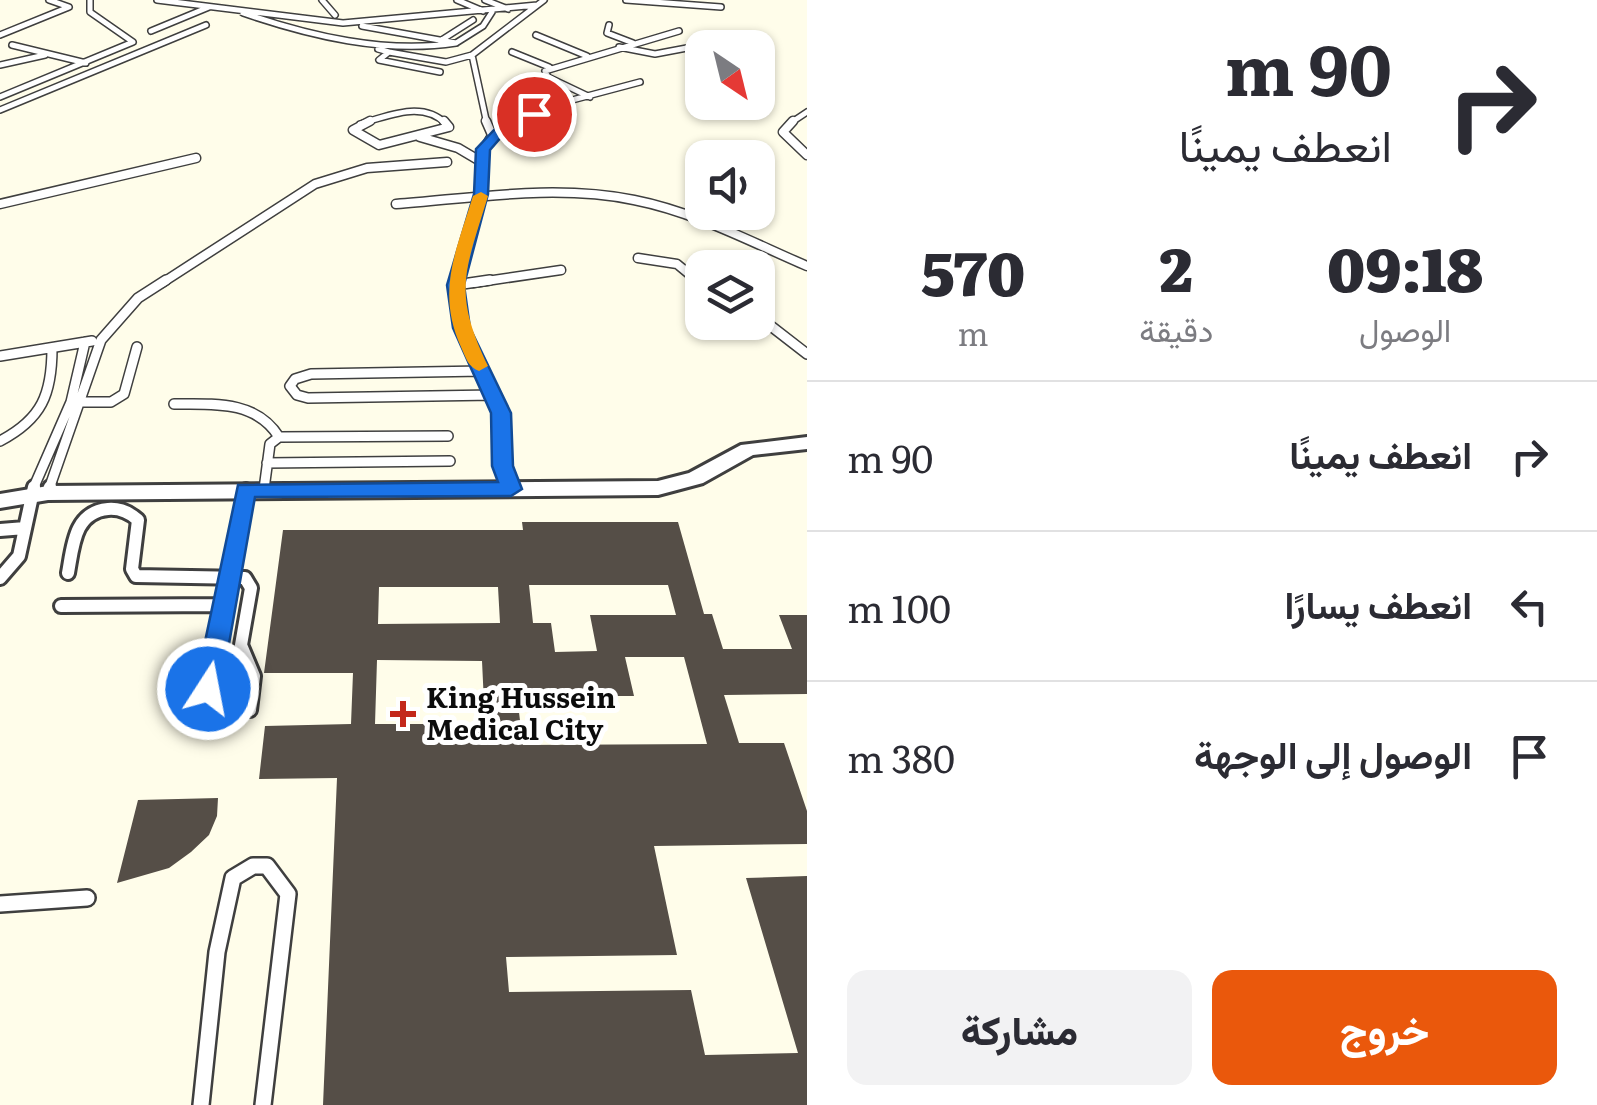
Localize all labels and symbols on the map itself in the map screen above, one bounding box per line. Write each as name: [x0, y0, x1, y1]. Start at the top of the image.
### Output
north arrow: [685, 30, 775, 120]
pin: [492, 72, 577, 157]
position arrow: [156, 637, 260, 741]
place label: King Hussein Medical City: [426, 675, 616, 749]
marker: King Hussein Medical City: [390, 701, 416, 727]

